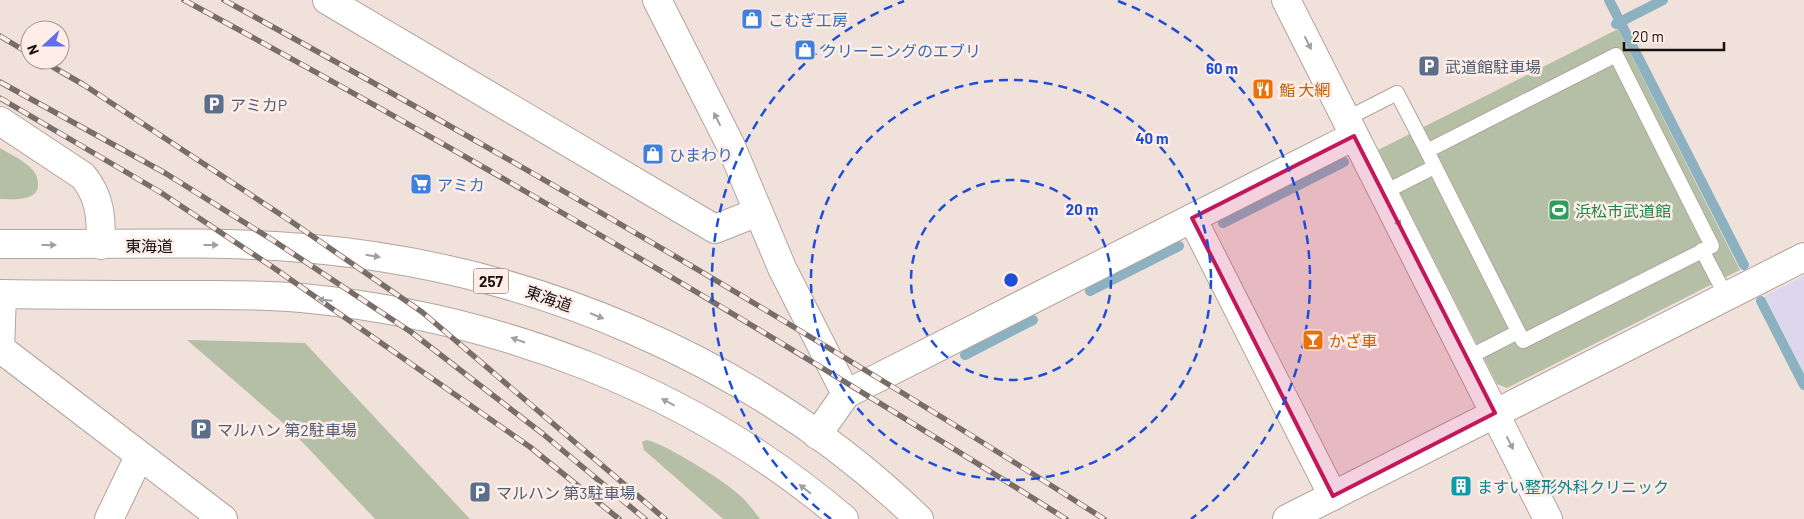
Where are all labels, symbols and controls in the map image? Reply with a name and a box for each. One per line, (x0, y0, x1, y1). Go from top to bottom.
shop icon: こむぎ工房 (740, 7, 764, 31)
place label: こむぎ工房 (768, 10, 848, 29)
north arrow (20, 20, 70, 70)
scale bar (1624, 20, 1724, 52)
text: 20 m (1632, 27, 1664, 45)
one-way arrow (1304, 36, 1312, 51)
shop icon: クリーニングのエブリ (793, 38, 817, 62)
place label: クリーニングのエブリ (821, 41, 981, 60)
text: N (23, 42, 42, 57)
parking icon: 武道館駐車場 (1417, 54, 1441, 78)
place label: 武道館駐車場 (1445, 57, 1541, 76)
text: 60 m (1206, 59, 1238, 77)
restaurant icon: 鮨 大網 (1251, 77, 1275, 101)
place label: 鮨 大網 (1279, 80, 1330, 99)
parking icon: アミカP (202, 92, 226, 116)
place label: アミカP (230, 95, 287, 114)
one-way arrow (713, 112, 721, 126)
text: 40 m (1135, 129, 1169, 147)
shop icon: ひまわり (641, 142, 665, 166)
place label: ひまわり (669, 145, 733, 164)
supermarket icon: アミカ (409, 172, 433, 196)
place label: アミカ (437, 175, 485, 194)
sports icon: 浜松市武道館 (1547, 198, 1571, 222)
text: 20 m (1066, 200, 1098, 218)
place label: 浜松市武道館 (1575, 201, 1671, 220)
one-way arrow (1393, 212, 1401, 227)
street label: 東海道 (125, 236, 173, 255)
one-way arrow (41, 241, 57, 249)
one-way arrow (203, 241, 219, 249)
one-way arrow (366, 253, 382, 261)
road number: 257 (474, 268, 508, 294)
centre of rings (1002, 271, 1020, 289)
street label: 東海道 (523, 281, 575, 315)
one-way arrow (317, 296, 333, 304)
one-way arrow (590, 312, 605, 320)
bar icon: かざ車 (1301, 328, 1325, 352)
place label: かざ車 (1329, 331, 1377, 350)
one-way arrow (510, 336, 525, 344)
one-way arrow (661, 398, 675, 407)
parking icon: マルハン 第2駐車場 (189, 417, 213, 441)
place label: マルハン 第2駐車場 (217, 420, 357, 439)
one-way arrow (1506, 435, 1514, 450)
building icon: ますい整形外科クリニック (1449, 474, 1473, 498)
place label: ますい整形外科クリニック (1477, 477, 1669, 496)
parking icon: マルハン 第3駐車場 (468, 480, 492, 504)
place label: マルハン 第3駐車場 (496, 483, 635, 502)
one-way arrow (799, 483, 812, 494)

